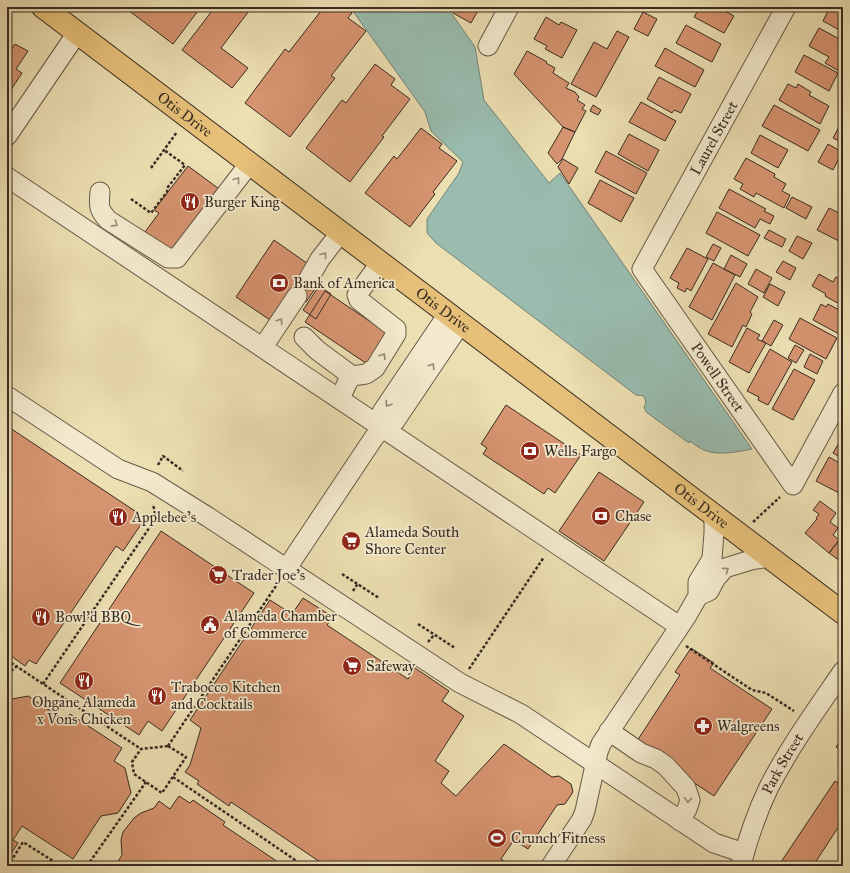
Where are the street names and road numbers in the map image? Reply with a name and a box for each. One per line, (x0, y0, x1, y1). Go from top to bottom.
street label: Otis Drive (154, 88, 216, 141)
street label: Laurel Street (686, 97, 742, 178)
street label: Otis Drive (412, 284, 474, 337)
street label: Powell Street (687, 339, 748, 416)
street label: Otis Drive (670, 479, 732, 532)
street label: Park Street (758, 729, 808, 797)

